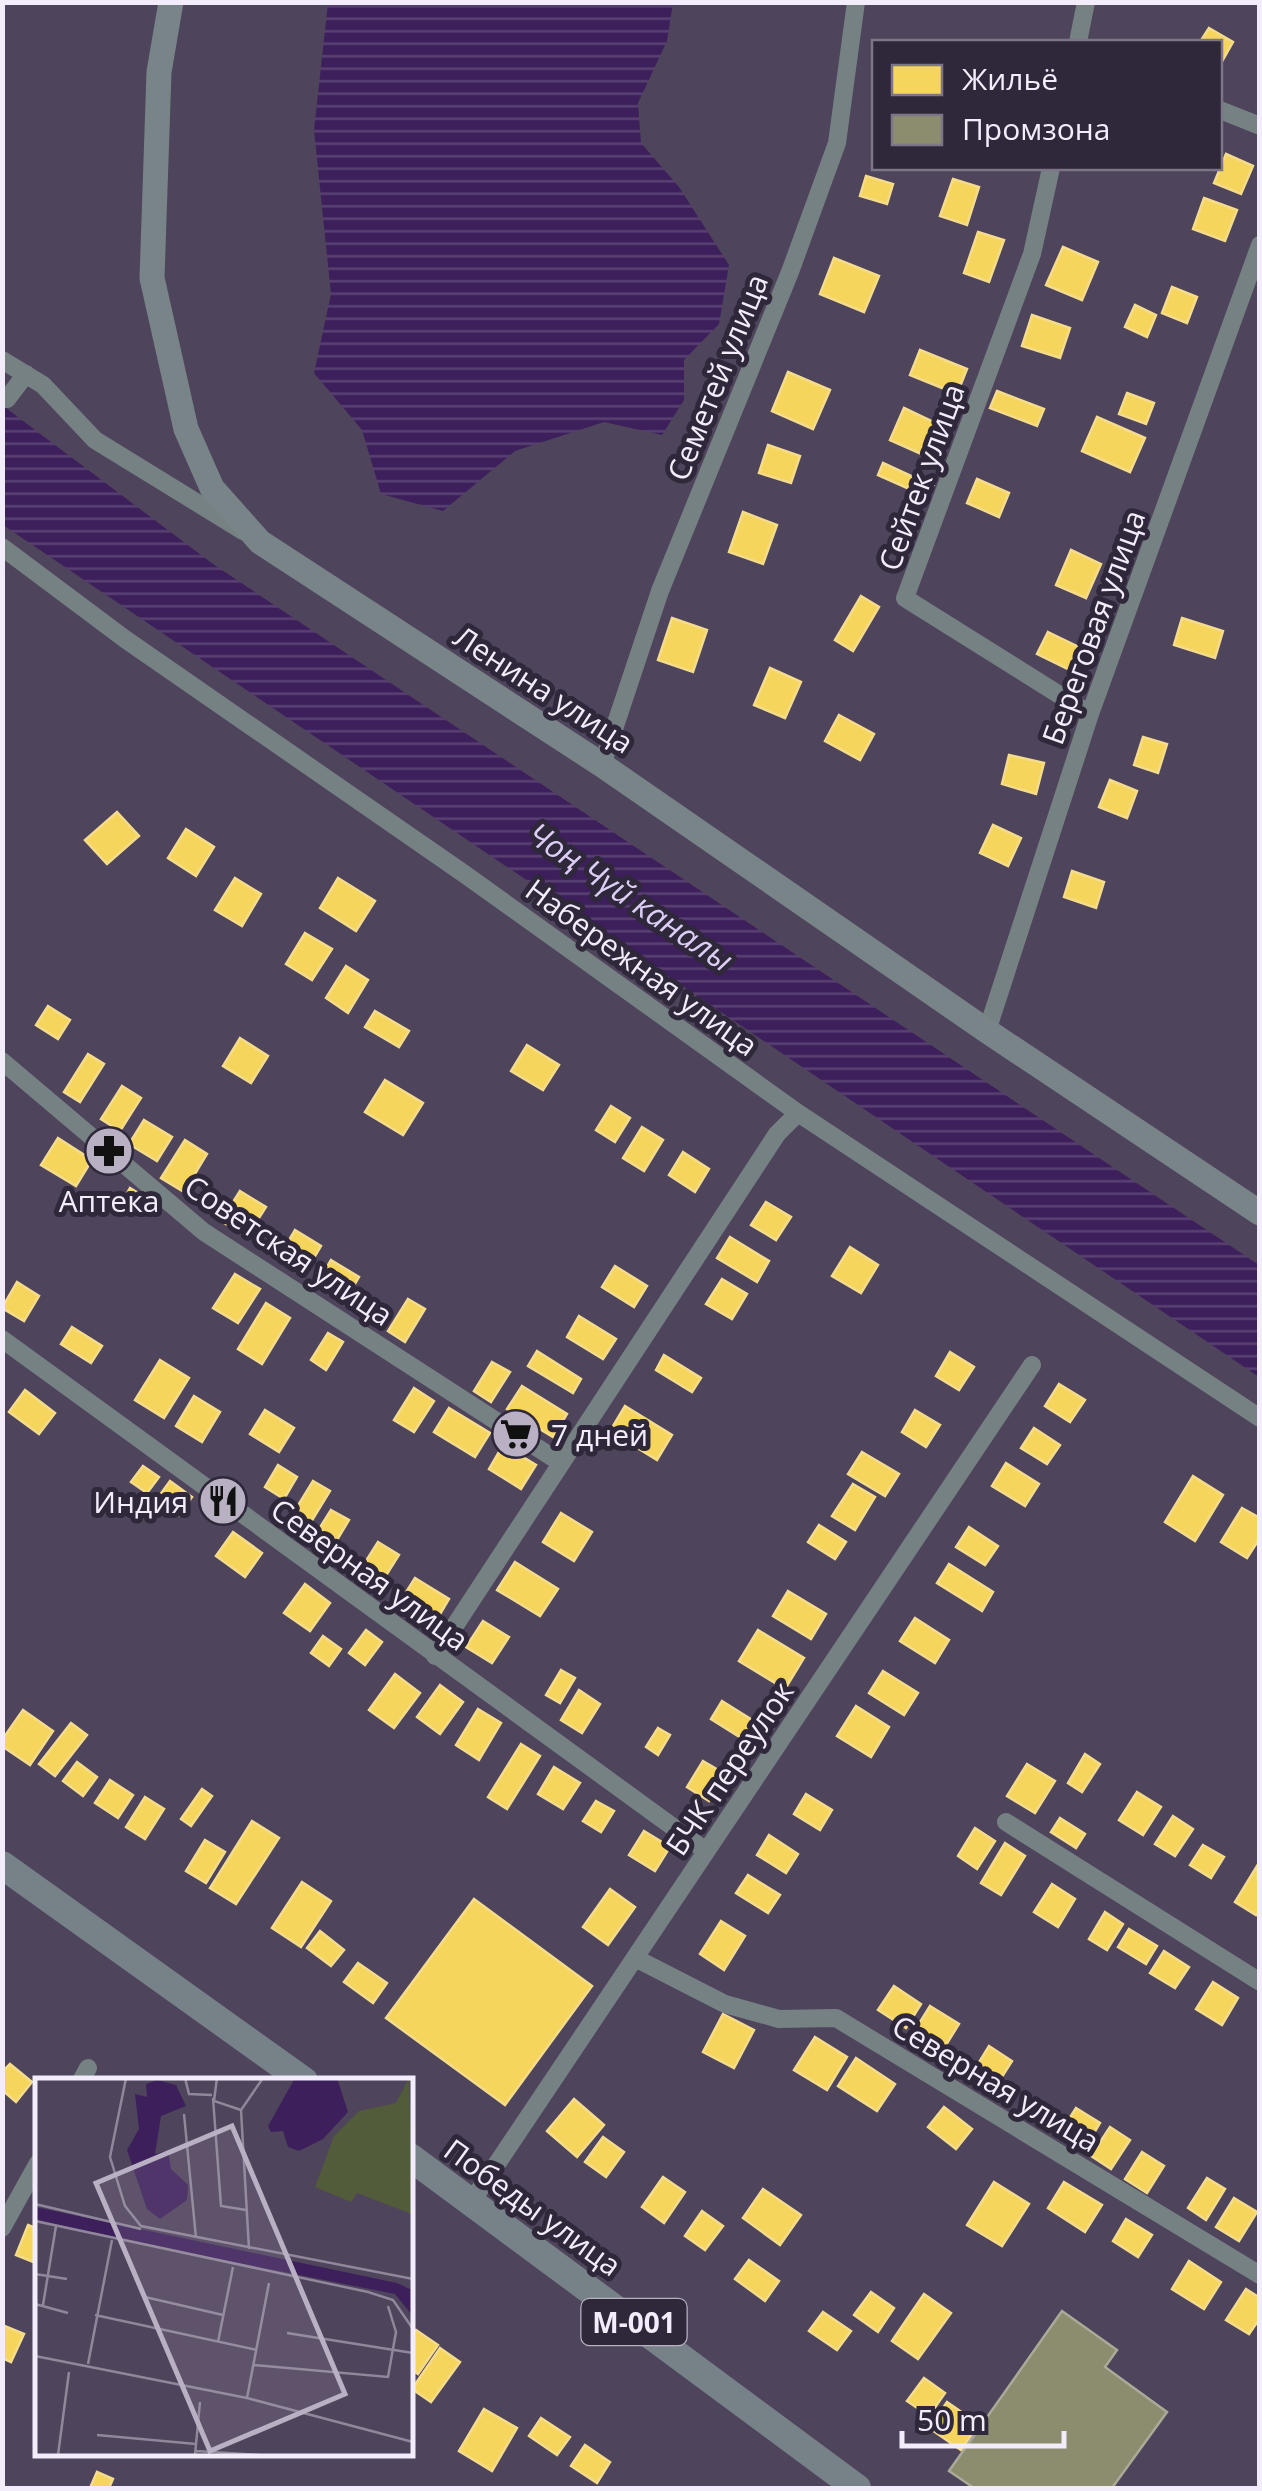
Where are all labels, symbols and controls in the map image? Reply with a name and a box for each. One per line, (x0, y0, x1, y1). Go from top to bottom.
legend (872, 40, 1222, 170)
text: Жильё (962, 58, 1058, 99)
text: Промзона (962, 108, 1110, 149)
street label: Семетей улица (657, 268, 777, 486)
street label: Сейтек улица (868, 378, 974, 576)
street label: Береговая улица (1032, 504, 1154, 750)
street label: Ленина улица (446, 616, 642, 762)
water label: Чоң Чүй каналы (520, 811, 742, 981)
street label: Набережная улица (518, 869, 766, 1065)
pharmacy icon: Аптека (83, 1125, 135, 1177)
street label: Советская улица (177, 1165, 401, 1335)
place label: Аптека (59, 1180, 159, 1221)
supermarket icon: 7 дней (490, 1408, 542, 1460)
place label: 7 дней (551, 1414, 648, 1455)
restaurant icon: Индия (197, 1475, 249, 1527)
place label: Индия (93, 1481, 188, 1522)
street label: Северная улица (263, 1488, 477, 1660)
street label: БЧК переулок (656, 1673, 803, 1863)
street label: Северная улица (885, 2005, 1107, 2161)
inset map (35, 2078, 412, 2456)
street label: Победы улица (436, 2129, 630, 2285)
road number: М-001 (582, 2299, 686, 2345)
scale bar (902, 2386, 1064, 2448)
text: 50 m (917, 2399, 987, 2440)

